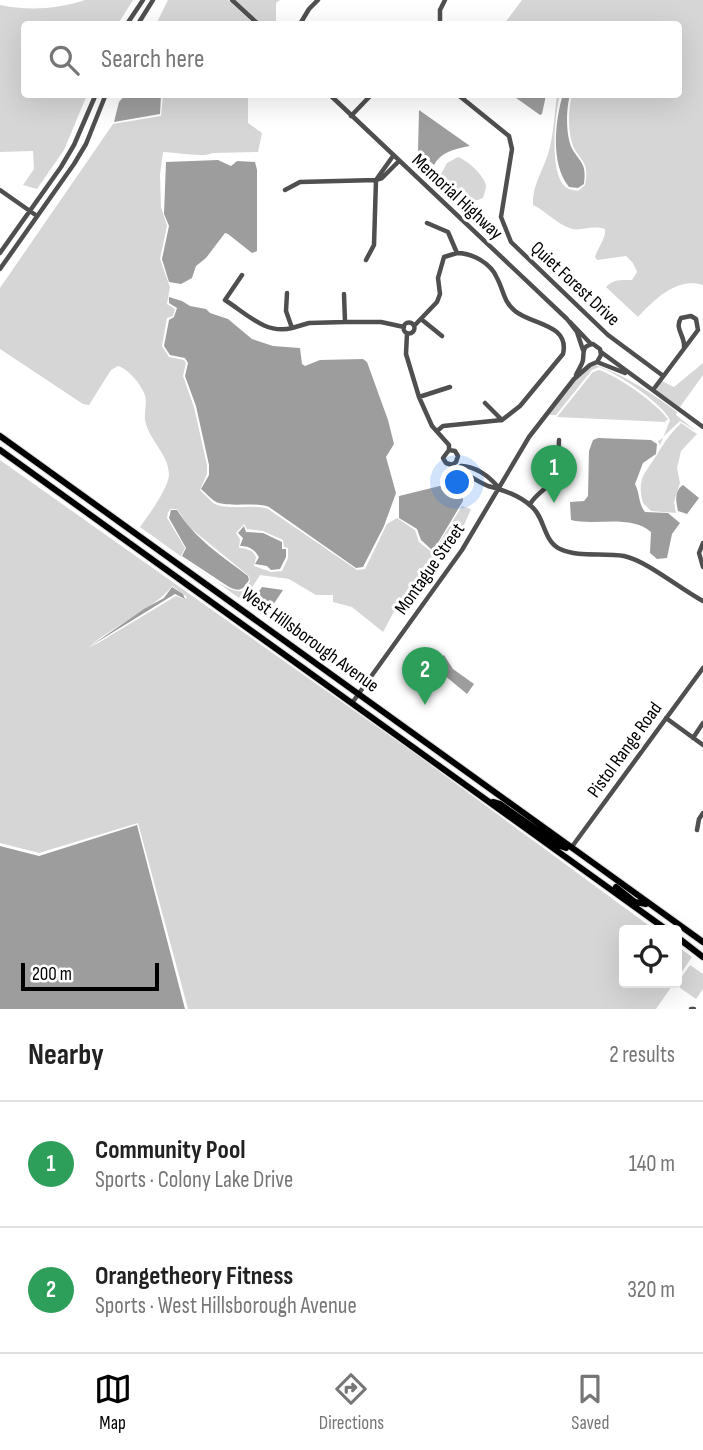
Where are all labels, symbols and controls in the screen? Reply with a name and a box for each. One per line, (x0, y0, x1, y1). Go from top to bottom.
search box (21, 21, 682, 98)
icon: search (45, 41, 83, 79)
text: Search here (101, 44, 204, 75)
street label: Memorial Highway (407, 149, 508, 245)
street label: Quiet Forest Drive (526, 237, 624, 331)
pin: 1 (531, 445, 577, 503)
your location (440, 465, 474, 499)
street label: Montague Street (390, 519, 470, 619)
street label: West Hillsborough Avenue (237, 582, 383, 698)
pin: 2 (402, 647, 448, 705)
street label: Pistol Range Road (583, 698, 667, 802)
map controls (619, 925, 682, 988)
button: locate (619, 925, 682, 988)
scale bar (21, 960, 159, 992)
text: 200 m (32, 963, 72, 986)
text: Nearby (28, 1037, 104, 1073)
text: 2 results (609, 1041, 675, 1069)
text: Community Pool (95, 1135, 246, 1166)
text: 1 (46, 1150, 56, 1178)
text: 140 m (629, 1150, 675, 1178)
text: Sports · Colony Lake Drive (95, 1166, 293, 1194)
text: Orangetheory Fitness (95, 1261, 293, 1292)
text: 2 (46, 1276, 56, 1304)
text: 320 m (627, 1276, 675, 1304)
text: Sports · West Hillsborough Avenue (95, 1292, 357, 1320)
tab: Map (94, 1370, 132, 1435)
tab: Directions (319, 1370, 384, 1435)
tab: Saved (571, 1370, 609, 1435)

